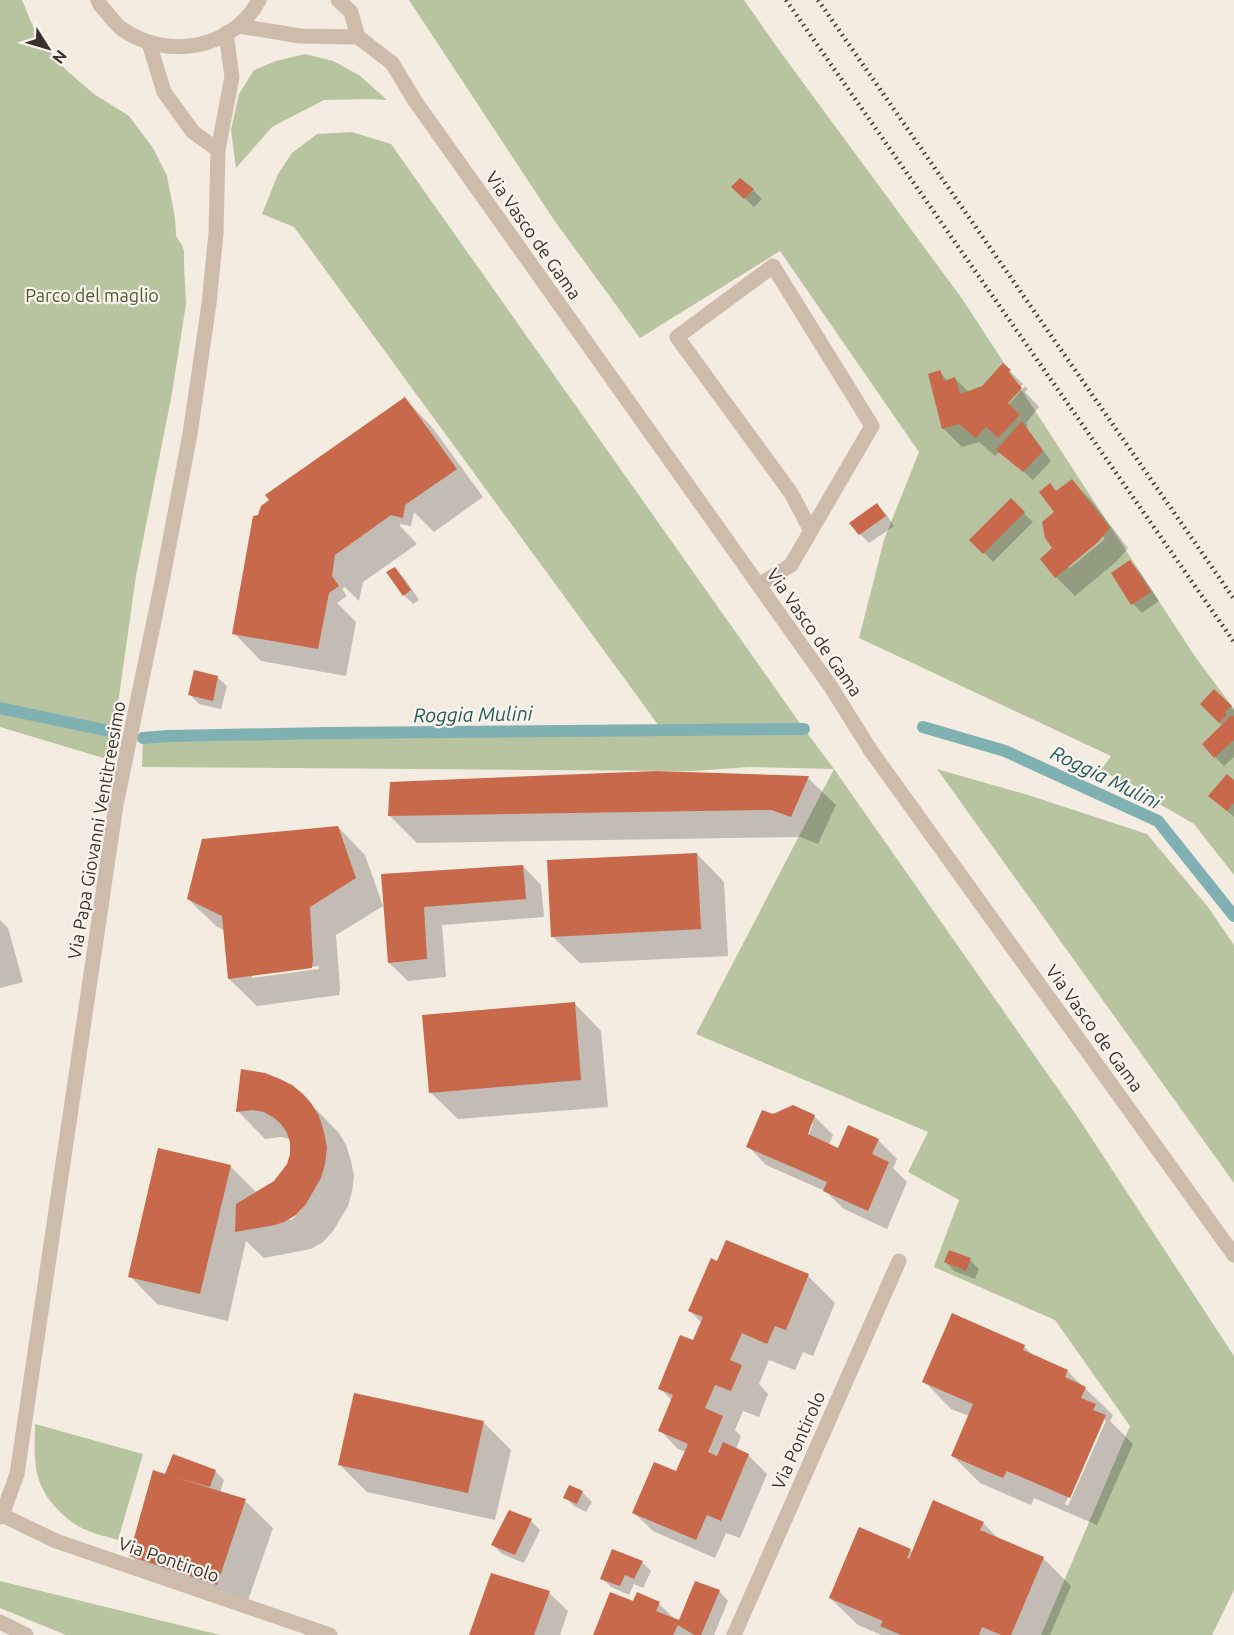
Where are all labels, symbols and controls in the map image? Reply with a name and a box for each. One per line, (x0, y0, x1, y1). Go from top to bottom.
north arrow (18, 18, 78, 78)
text: N (49, 47, 71, 67)
street label: Via Vasco de Gama (482, 167, 586, 303)
park label: Parco del maglio (25, 285, 159, 305)
street label: Via Vasco de Gama (763, 564, 867, 700)
street label: Via Papa Giovanni Ventitreesimo (63, 699, 129, 961)
water label: Roggia Mulini (413, 701, 534, 727)
water label: Roggia Mulini (1047, 740, 1166, 814)
street label: Via Vasco de Gama (1042, 961, 1148, 1095)
street label: Via Pontirolo (767, 1388, 829, 1492)
street label: Via Pontirolo (116, 1532, 222, 1586)

